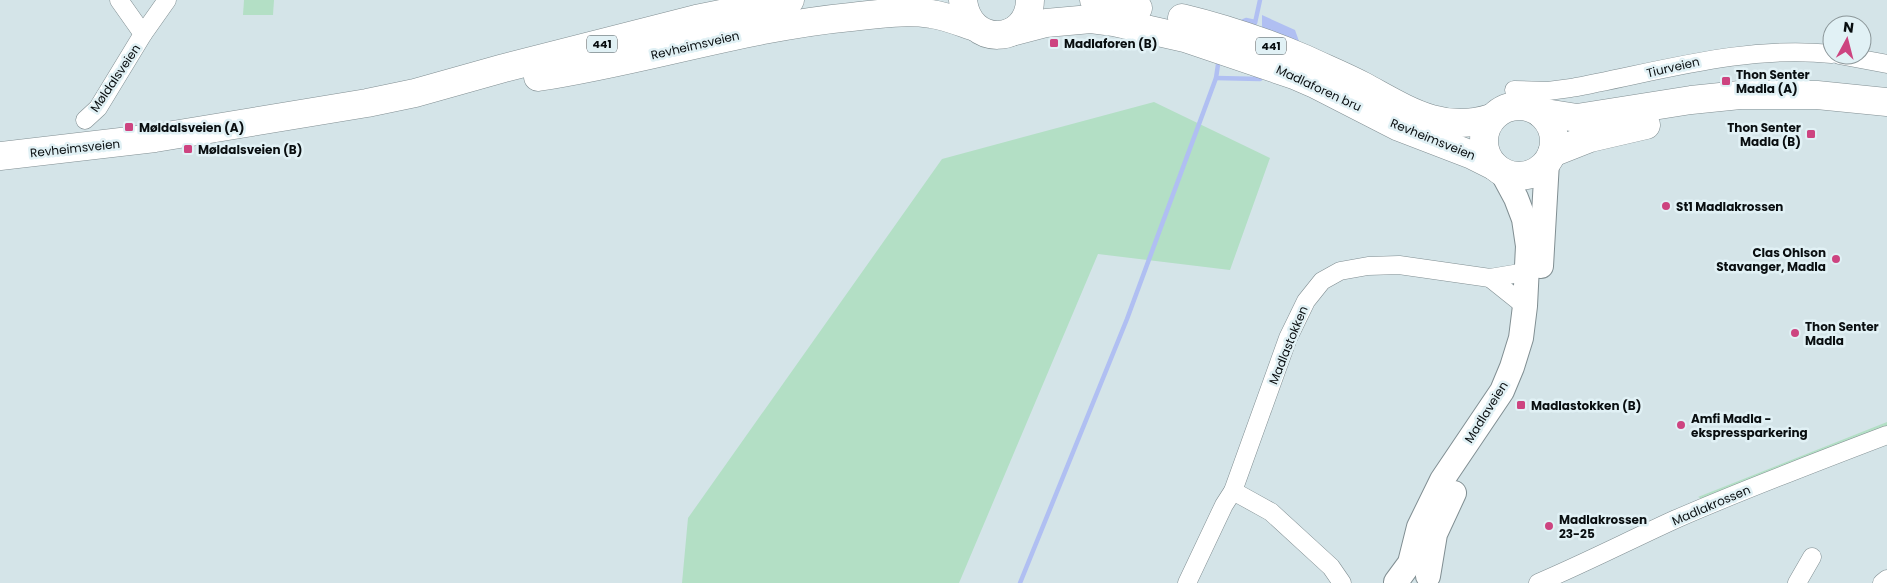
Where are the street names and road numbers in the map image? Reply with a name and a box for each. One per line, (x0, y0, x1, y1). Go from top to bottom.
street label: Revheimsveien (649, 27, 741, 63)
road number: 441 (587, 36, 617, 52)
road number: 441 (1256, 37, 1286, 54)
street label: Møldalsveien (86, 41, 144, 115)
street label: Tiurveien (1645, 53, 1701, 81)
street label: Madlaforen bru (1274, 61, 1364, 115)
street label: Revheimsveien (1388, 114, 1478, 164)
street label: Revheimsveien (29, 135, 121, 161)
street label: Madlastokken (1264, 303, 1312, 387)
street label: Madlaveien (1460, 378, 1512, 446)
street label: Madlakrossen (1669, 481, 1753, 529)

